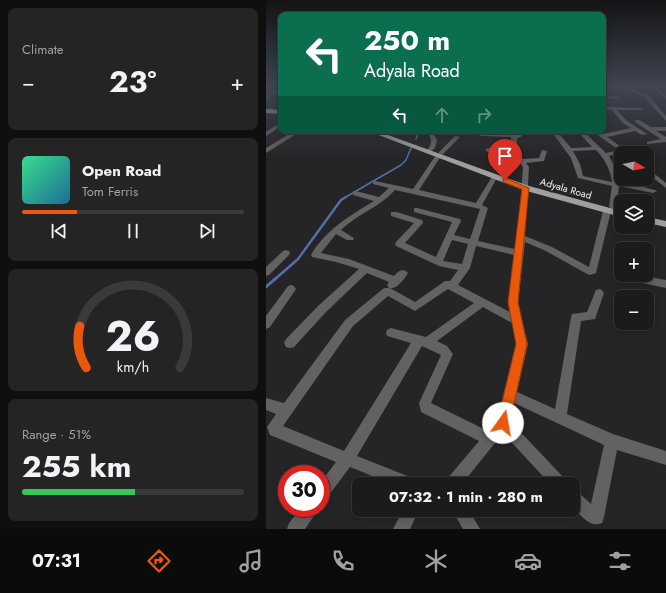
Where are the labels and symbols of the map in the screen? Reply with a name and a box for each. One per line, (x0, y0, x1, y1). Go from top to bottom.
pin (488, 139, 522, 180)
north arrow (614, 146, 654, 186)
street label: Adyala Road (538, 174, 594, 203)
position arrow (482, 402, 524, 444)
speed limit sign: 30 (278, 465, 330, 517)

